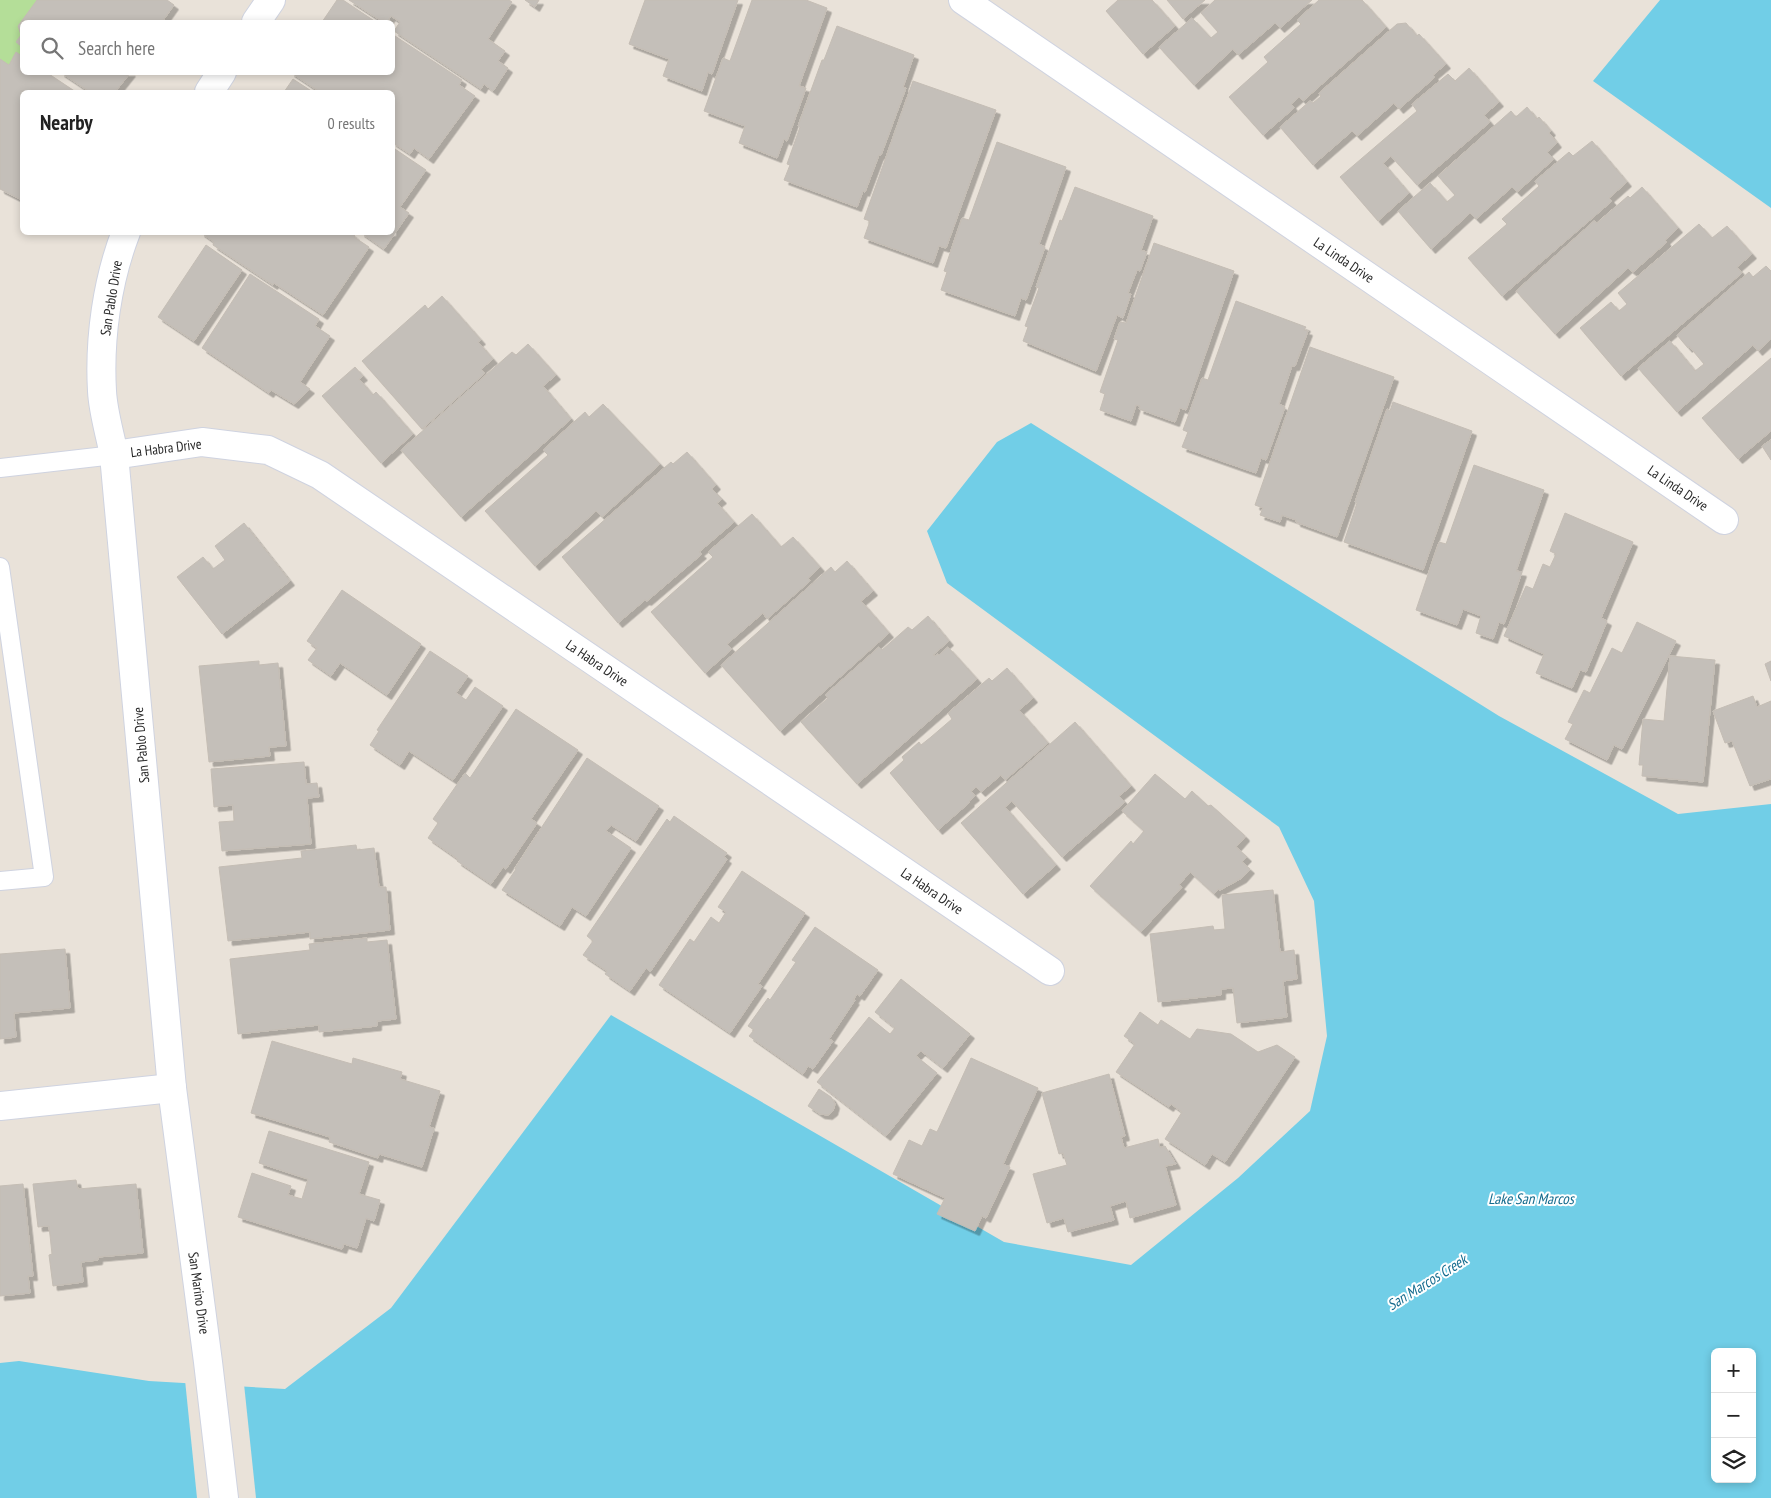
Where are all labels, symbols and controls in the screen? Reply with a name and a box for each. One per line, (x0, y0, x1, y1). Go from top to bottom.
search box (20, 20, 395, 75)
icon: search (38, 34, 66, 62)
text: Search here (78, 36, 155, 60)
text: Nearby (40, 109, 93, 136)
text: 0 results (328, 113, 375, 133)
street label: La Linda Drive (1310, 233, 1378, 287)
street label: San Pablo Drive (96, 259, 126, 337)
street label: La Habra Drive (130, 435, 203, 461)
street label: La Linda Drive (1644, 461, 1712, 515)
street label: La Habra Drive (562, 636, 632, 690)
street label: San Pablo Drive (129, 706, 153, 784)
street label: La Habra Drive (897, 864, 967, 918)
water label: Lake San Marcos (1488, 1189, 1576, 1208)
water label: San Marcos Creek (1384, 1249, 1472, 1314)
street label: San Marino Drive (184, 1251, 214, 1335)
map controls (1711, 1348, 1756, 1483)
button: + (1711, 1348, 1756, 1393)
button: − (1711, 1393, 1756, 1438)
button: layers (1711, 1438, 1756, 1483)

